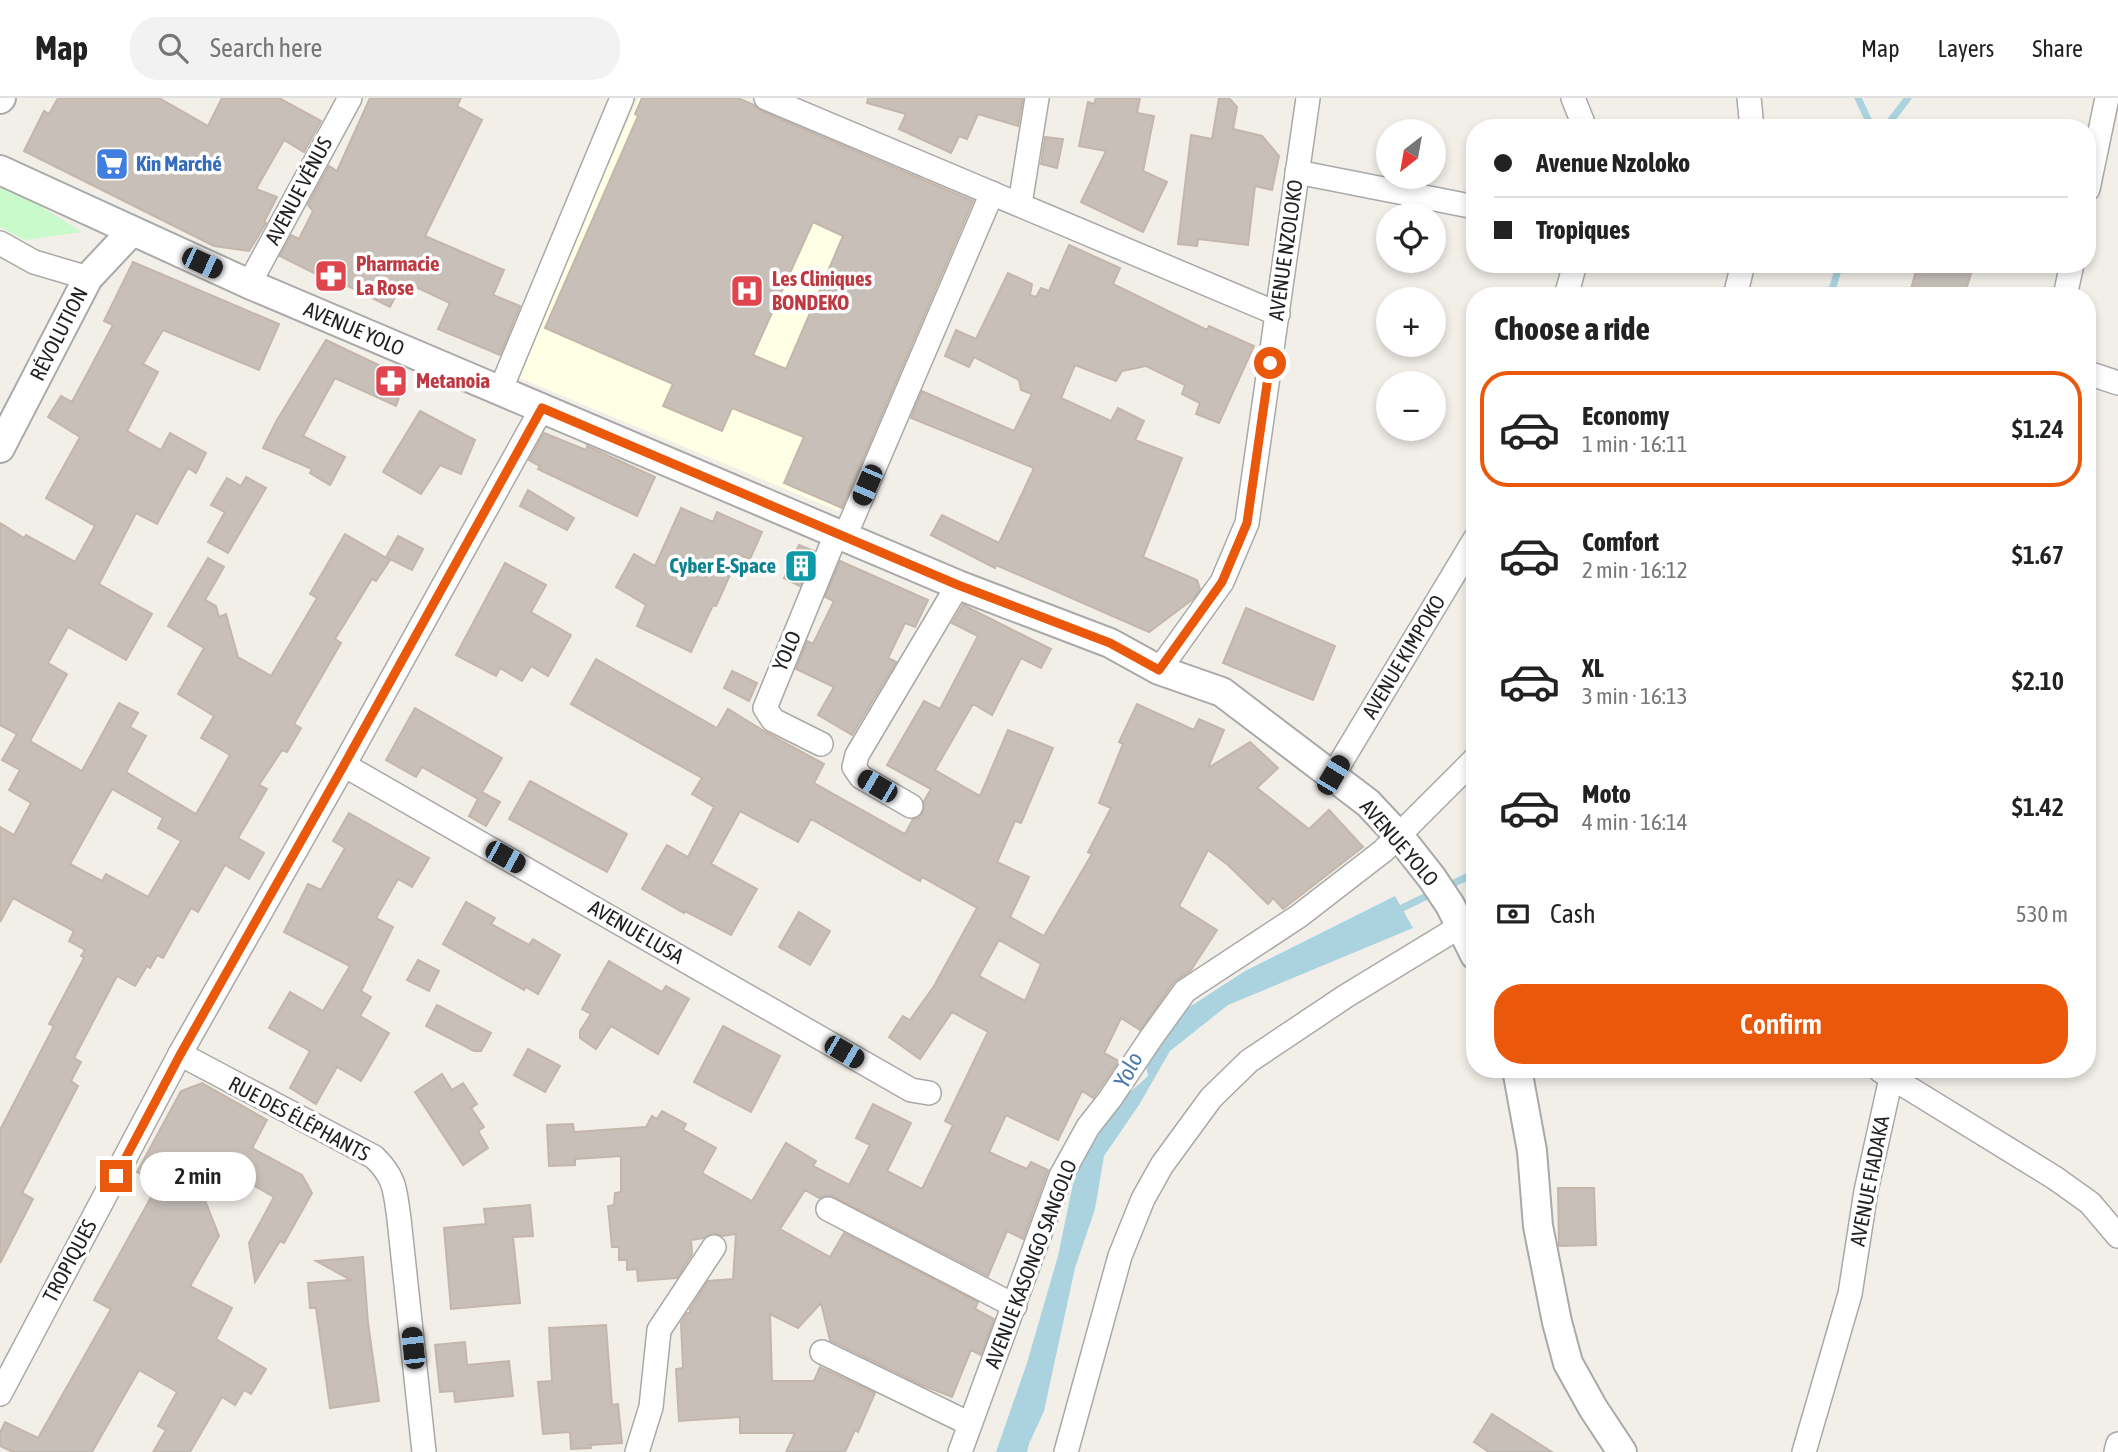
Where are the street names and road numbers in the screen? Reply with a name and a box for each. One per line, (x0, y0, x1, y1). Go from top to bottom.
street label: AVENUE VÉNUS (260, 132, 337, 248)
street label: AVENUE NZOLOKO (1263, 178, 1307, 322)
street label: RÉVOLUTION (24, 283, 92, 384)
street label: AVENUE YOLO (301, 296, 408, 360)
street label: AVENUE KIMPOKO (1357, 590, 1449, 723)
street label: YOLO (767, 627, 805, 674)
street label: AVENUE YOLO (1356, 794, 1444, 890)
street label: AVENUE LUSA (585, 894, 689, 968)
street label: RUE DES ÉLÉPHANTS (225, 1071, 374, 1165)
street label: AVENUE FIADAKA (1845, 1113, 1894, 1248)
street label: AVENUE KASONGO SANGOLO (979, 1156, 1081, 1371)
street label: TROPIQUES (37, 1215, 101, 1306)

